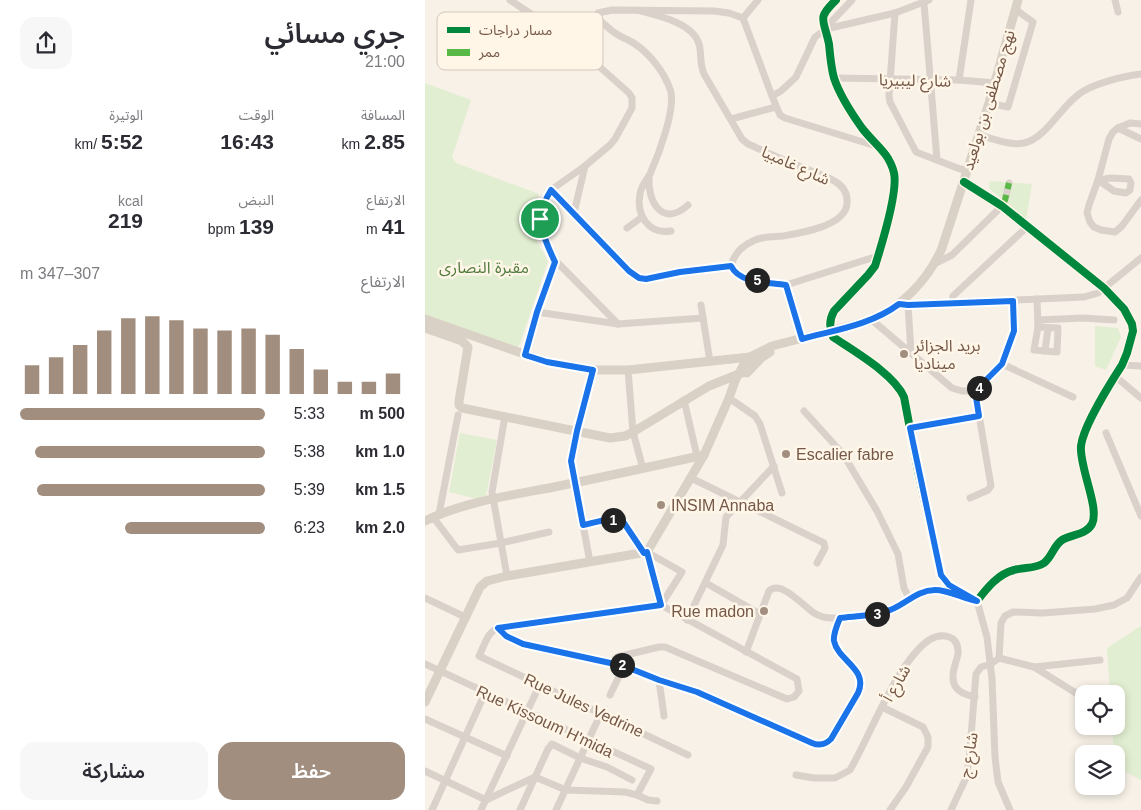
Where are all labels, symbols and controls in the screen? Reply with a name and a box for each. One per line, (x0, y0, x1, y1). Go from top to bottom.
legend (437, 12, 603, 70)
button: share (20, 17, 72, 69)
text: جري مسائي (264, 18, 405, 49)
text: مسار دراجات (479, 22, 552, 39)
street label: نهج مصطفى بن بولعيد (959, 28, 1022, 173)
text: ممر (478, 44, 500, 61)
text: 21:00 (365, 53, 405, 70)
street label: شارع ليبيريا (879, 71, 951, 94)
text: الوتيرة (109, 107, 143, 123)
text: الوقت (239, 107, 274, 123)
text: المسافة (361, 107, 405, 123)
text: 5:52 (101, 130, 143, 153)
text: 16:43 (220, 130, 274, 153)
text: 2.85 (364, 130, 405, 153)
text: /km (75, 136, 101, 152)
text: km (342, 136, 364, 152)
street label: شارع غامبيا (757, 143, 833, 192)
text: النبض (238, 192, 274, 208)
text: الارتفاع (367, 192, 405, 208)
text: kcal (118, 193, 143, 209)
pin (519, 198, 561, 240)
icon: arrive (526, 205, 554, 233)
text: 219 (108, 209, 143, 232)
text: 139 (239, 215, 274, 238)
text: 41 (382, 215, 405, 238)
text: bpm (208, 221, 239, 237)
text: m (366, 221, 382, 237)
park label: مقبرة النصارى (439, 259, 529, 277)
text: 307–347 m (20, 265, 100, 282)
pin: 5 (745, 268, 769, 292)
text: 5 (754, 272, 761, 288)
text: الارتفاع (361, 273, 405, 290)
place label: بريد الجزائر ميناديا (913, 337, 980, 372)
marker: بريد الجزائر ميناديا (898, 348, 910, 360)
pin: 4 (967, 376, 991, 400)
text: 4 (976, 380, 983, 396)
text: 5:33 (294, 405, 325, 422)
text: 500 m (360, 405, 405, 422)
text: 5:38 (294, 443, 325, 460)
text: 1.0 km (355, 443, 405, 460)
place label: Escalier fabre (796, 446, 894, 463)
marker: Escalier fabre (780, 448, 792, 460)
text: 5:39 (294, 481, 325, 498)
text: 1.5 km (355, 481, 405, 498)
place label: INSIM Annaba (671, 497, 774, 514)
marker: INSIM Annaba (655, 499, 667, 511)
pin: 1 (601, 508, 625, 532)
text: 1 (610, 512, 617, 528)
text: 6:23 (294, 519, 325, 536)
text: 2.0 km (355, 519, 405, 536)
pin: 3 (865, 602, 889, 626)
place label: Rue madon (671, 603, 754, 620)
marker: Rue madon (758, 605, 770, 617)
text: 3 (874, 606, 881, 622)
pin: 2 (609, 652, 635, 678)
text: 2 (619, 657, 626, 673)
street label: شارع أ (878, 661, 917, 707)
street label: Rue Jules Vedrine (521, 670, 646, 741)
street label: Rue Kissoum H'mida (474, 682, 616, 761)
map controls (1075, 685, 1125, 795)
button: locate (1075, 685, 1125, 735)
street label: شارع ج (956, 731, 985, 780)
button: مشاركة (20, 742, 208, 800)
button: حفظ (218, 742, 405, 800)
button: layers (1075, 745, 1125, 795)

